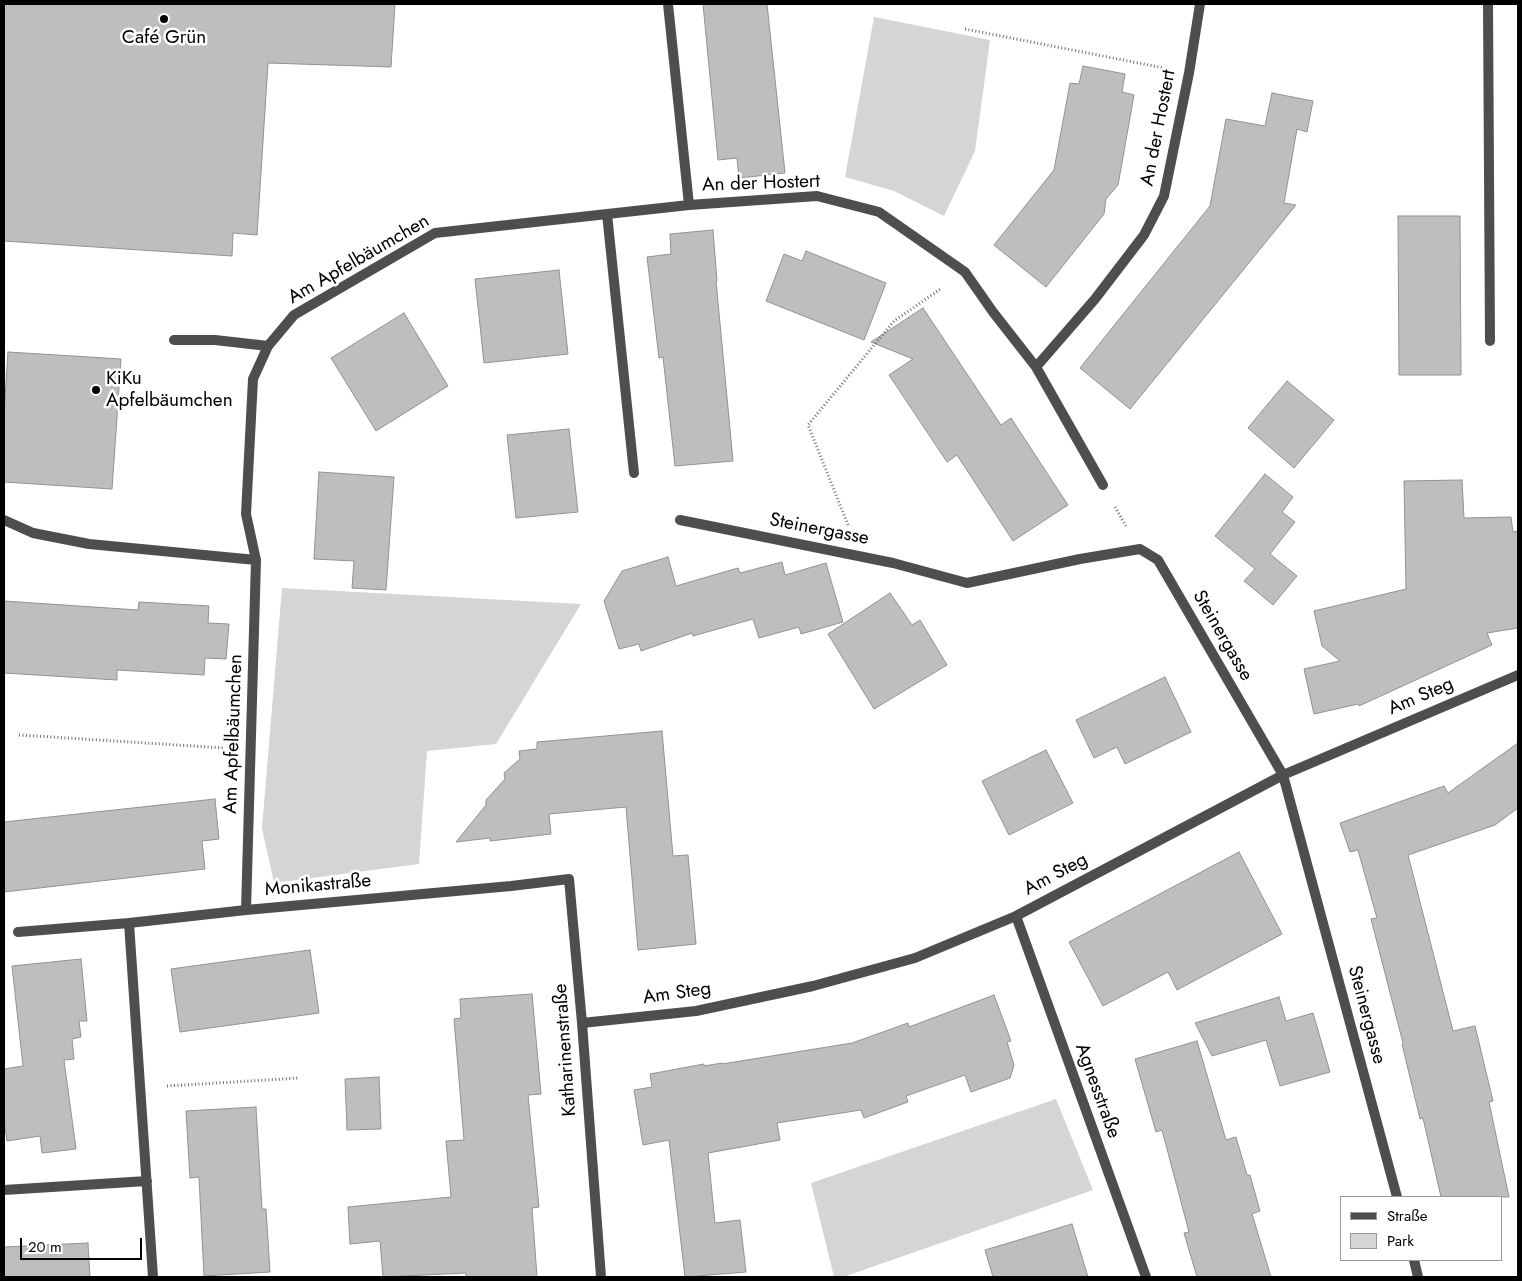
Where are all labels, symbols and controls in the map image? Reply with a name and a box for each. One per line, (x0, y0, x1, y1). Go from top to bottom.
marker: Café Grün (158, 13, 170, 25)
place label: Café Grün (122, 27, 206, 49)
street label: An der Hostert (1137, 68, 1181, 188)
street label: An der Hostert (702, 171, 820, 197)
street label: Am Apfelbäumchen (284, 210, 434, 310)
place label: KiKu Apfelbäumchen (106, 368, 233, 412)
marker: KiKu Apfelbäumchen (90, 384, 102, 396)
street label: Steinergasse (767, 509, 871, 551)
street label: Steinergasse (1187, 587, 1257, 685)
street label: Am Apfelbäumchen (220, 654, 248, 814)
street label: Am Steg (1385, 673, 1457, 721)
street label: Am Steg (1020, 849, 1092, 901)
street label: Monikastraße (264, 870, 372, 902)
street label: Steinergasse (1342, 963, 1390, 1067)
street label: Am Steg (641, 978, 713, 1010)
street label: Katharinenstraße (550, 983, 582, 1117)
street label: Agnesstraße (1069, 1041, 1125, 1141)
legend (1340, 1196, 1502, 1261)
text: Straße (1387, 1205, 1427, 1227)
scale bar (22, 1228, 145, 1260)
text: Park (1387, 1230, 1414, 1252)
text: 20 m (28, 1236, 62, 1258)

